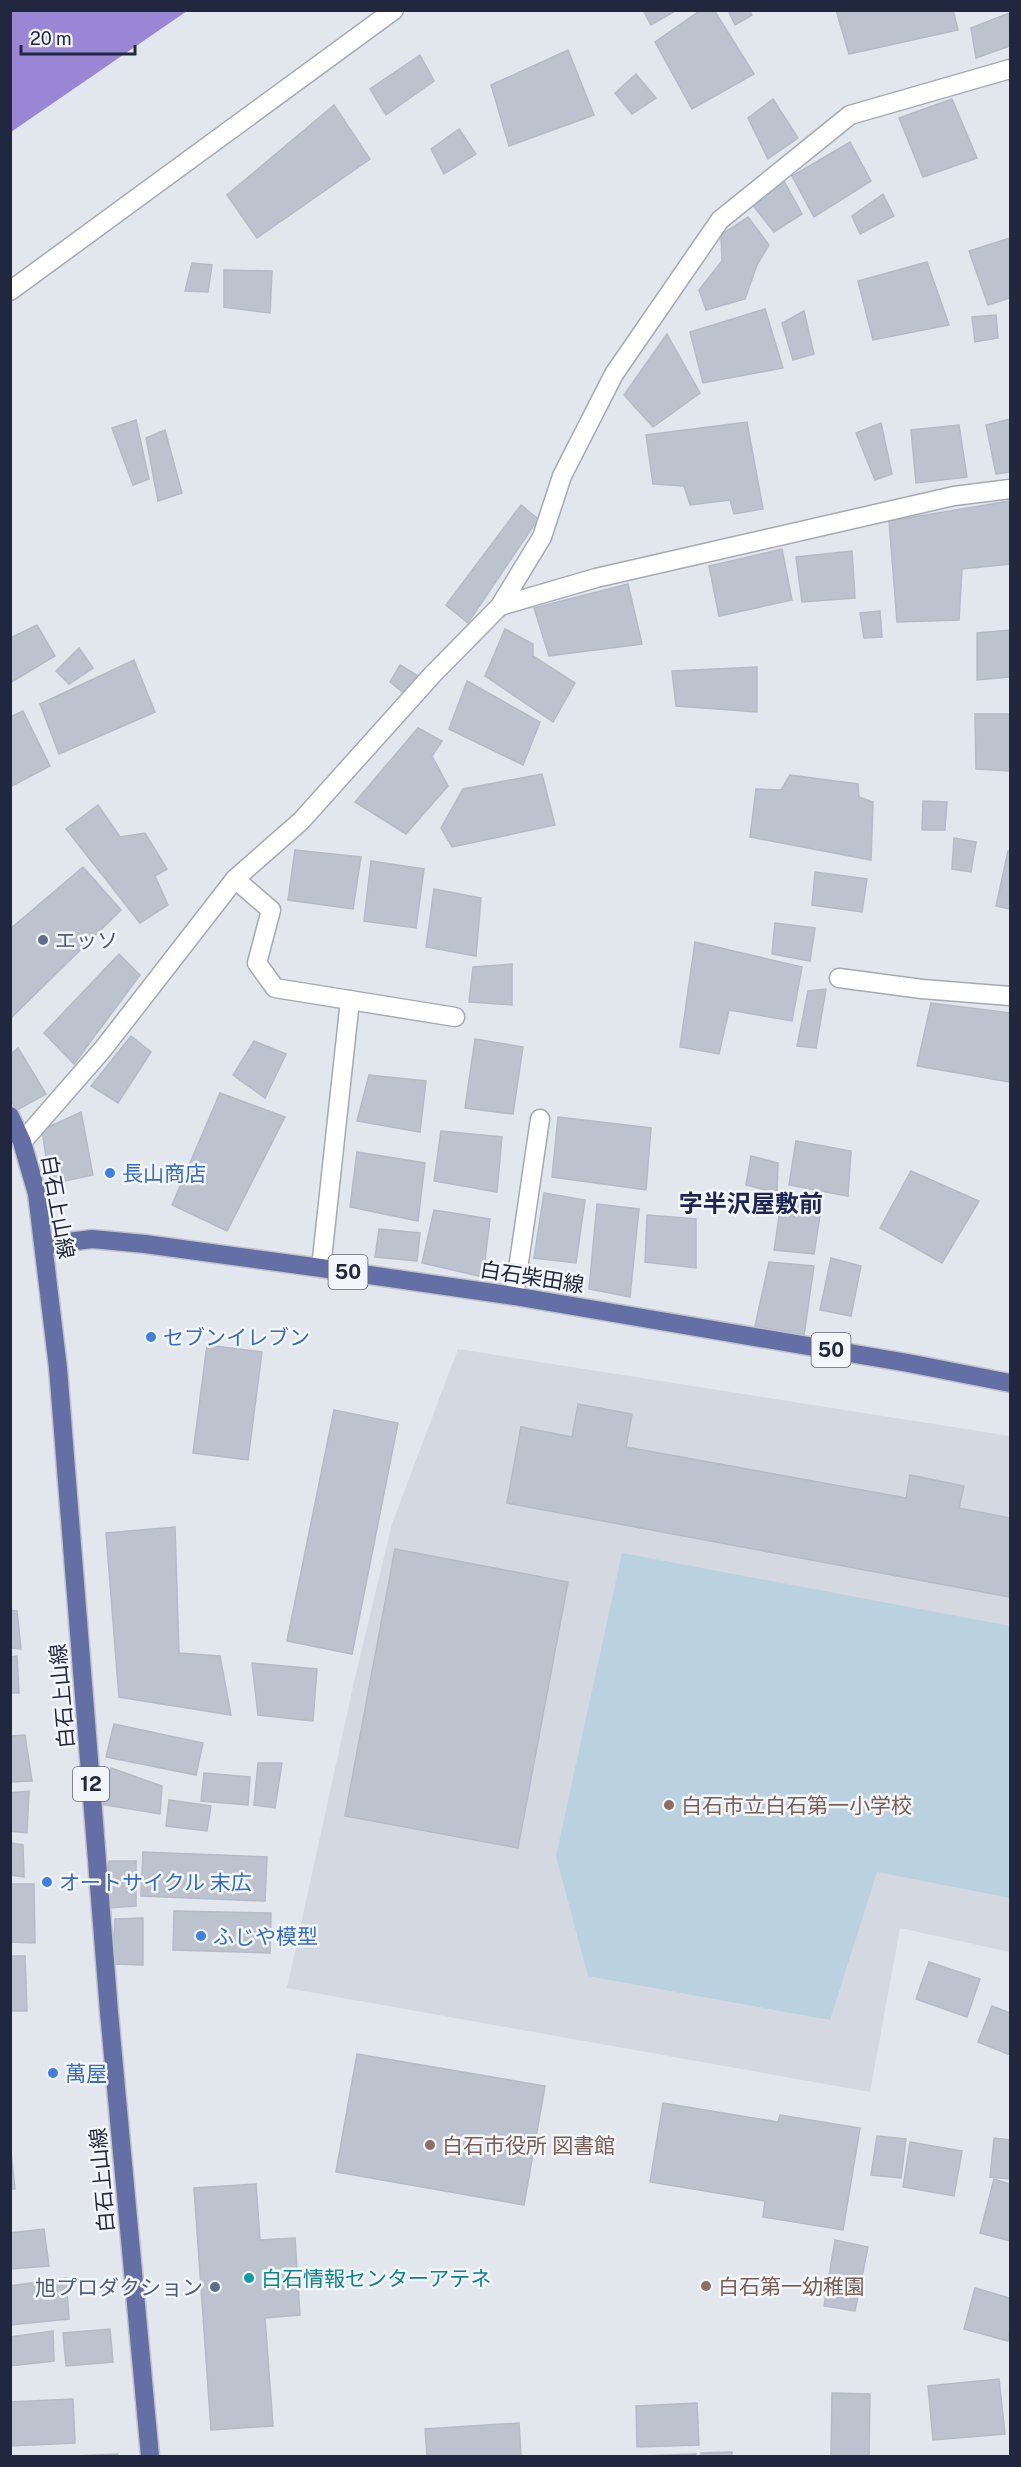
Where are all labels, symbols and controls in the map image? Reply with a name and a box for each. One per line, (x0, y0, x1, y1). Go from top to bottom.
scale bar (21, 18, 135, 56)
text: 20 m (30, 28, 72, 49)
place label: エッソ (55, 928, 118, 953)
marker: エッソ (36, 933, 50, 947)
street label: 白石上山線 (37, 1153, 79, 1261)
place label: 長山商店 (122, 1161, 206, 1186)
marker: 長山商店 (103, 1166, 117, 1180)
district label: 字半沢屋敷前 (679, 1189, 823, 1217)
road number: 50 (328, 1255, 368, 1289)
street label: 白石柴田線 (478, 1256, 586, 1298)
place label: セブンイレブン (163, 1325, 310, 1350)
marker: セブンイレブン (144, 1330, 158, 1344)
road number: 50 (812, 1333, 850, 1367)
street label: 白石上山線 (45, 1643, 79, 1749)
road number: 12 (73, 1767, 109, 1801)
place label: 白石市立白石第一小学校 (681, 1793, 912, 1818)
marker: 白石市立白石第一小学校 (662, 1798, 676, 1812)
place label: オートサイクル 末広 (59, 1870, 252, 1895)
marker: オートサイクル 末広 (40, 1875, 54, 1889)
place label: ふじや模型 (213, 1924, 318, 1949)
marker: ふじや模型 (194, 1929, 208, 1943)
place label: 萬屋 (65, 2061, 107, 2086)
marker: 萬屋 (46, 2066, 60, 2080)
street label: 白石上山線 (85, 2127, 119, 2233)
place label: 白石市役所 図書館 (442, 2133, 615, 2158)
marker: 白石市役所 図書館 (423, 2138, 437, 2152)
place label: 白石情報センターアテネ (261, 2266, 491, 2291)
marker: 白石情報センターアテネ (242, 2271, 256, 2285)
place label: 白石第一幼稚園 (718, 2274, 865, 2299)
place label: 旭プロダクション (35, 2275, 203, 2300)
marker: 白石第一幼稚園 (699, 2279, 713, 2293)
marker: 旭プロダクション (208, 2280, 222, 2294)

